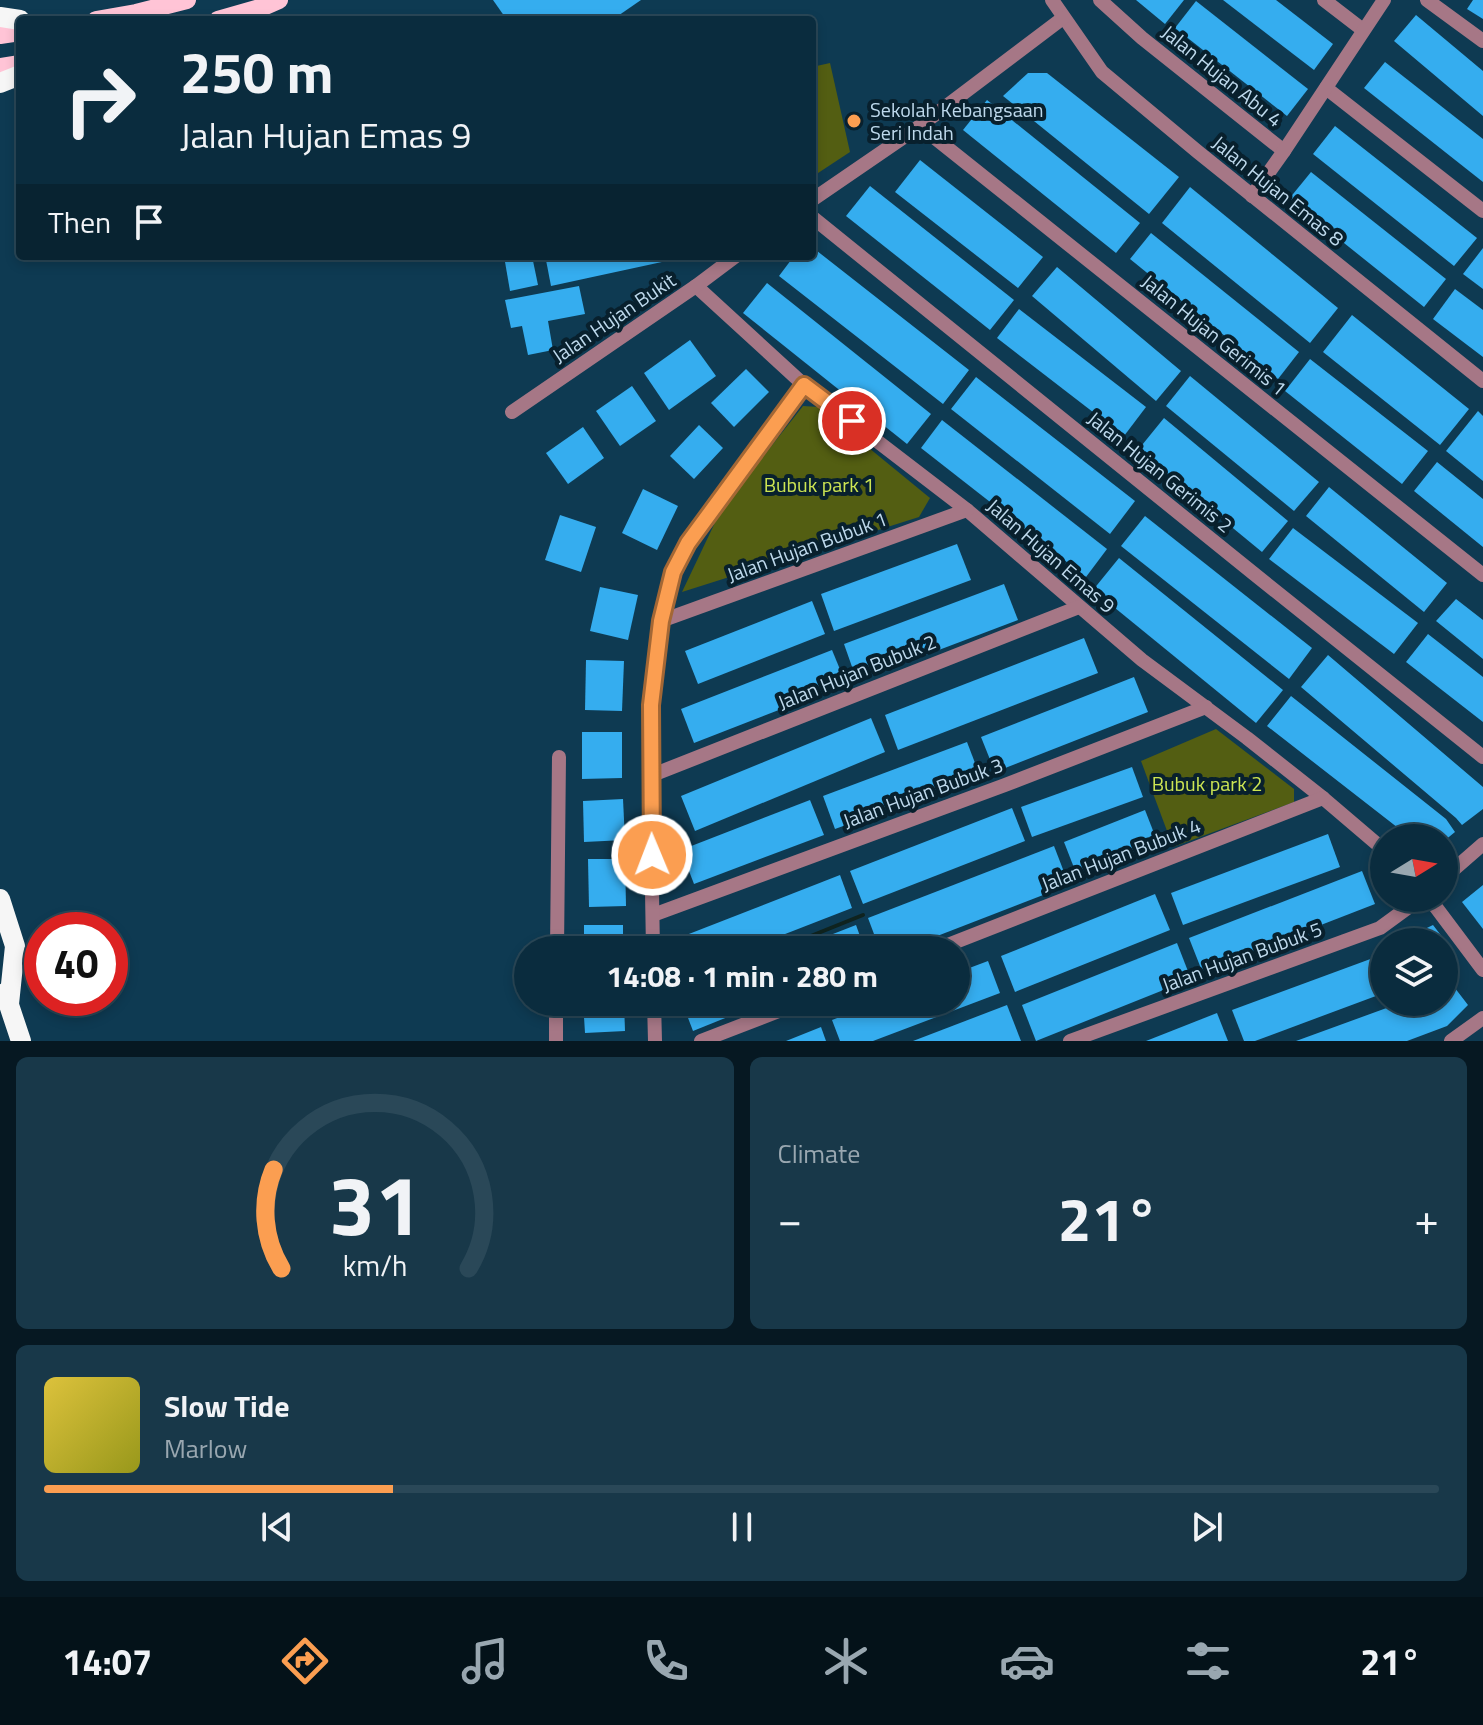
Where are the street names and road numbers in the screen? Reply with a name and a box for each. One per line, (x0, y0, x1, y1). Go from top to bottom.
street label: Jalan Hujan Abu 4 (1155, 17, 1290, 134)
street label: Jalan Hujan Emas 8 (1206, 128, 1351, 254)
street label: Jalan Hujan Bukit (546, 265, 682, 370)
street label: Jalan Hujan Gerimis 1 (1135, 266, 1294, 403)
street label: Jalan Hujan Gerimis 2 (1081, 403, 1240, 540)
street label: Jalan Hujan Emas 9 (980, 491, 1123, 620)
street label: Jalan Hujan Bubuk 1 (722, 503, 891, 590)
street label: Jalan Hujan Bubuk 2 (773, 626, 941, 717)
street label: Jalan Hujan Bubuk 3 (838, 749, 1007, 836)
street label: Jalan Hujan Bubuk 4 (1037, 810, 1205, 899)
street label: Jalan Hujan Bubuk 5 (1157, 913, 1326, 1000)

